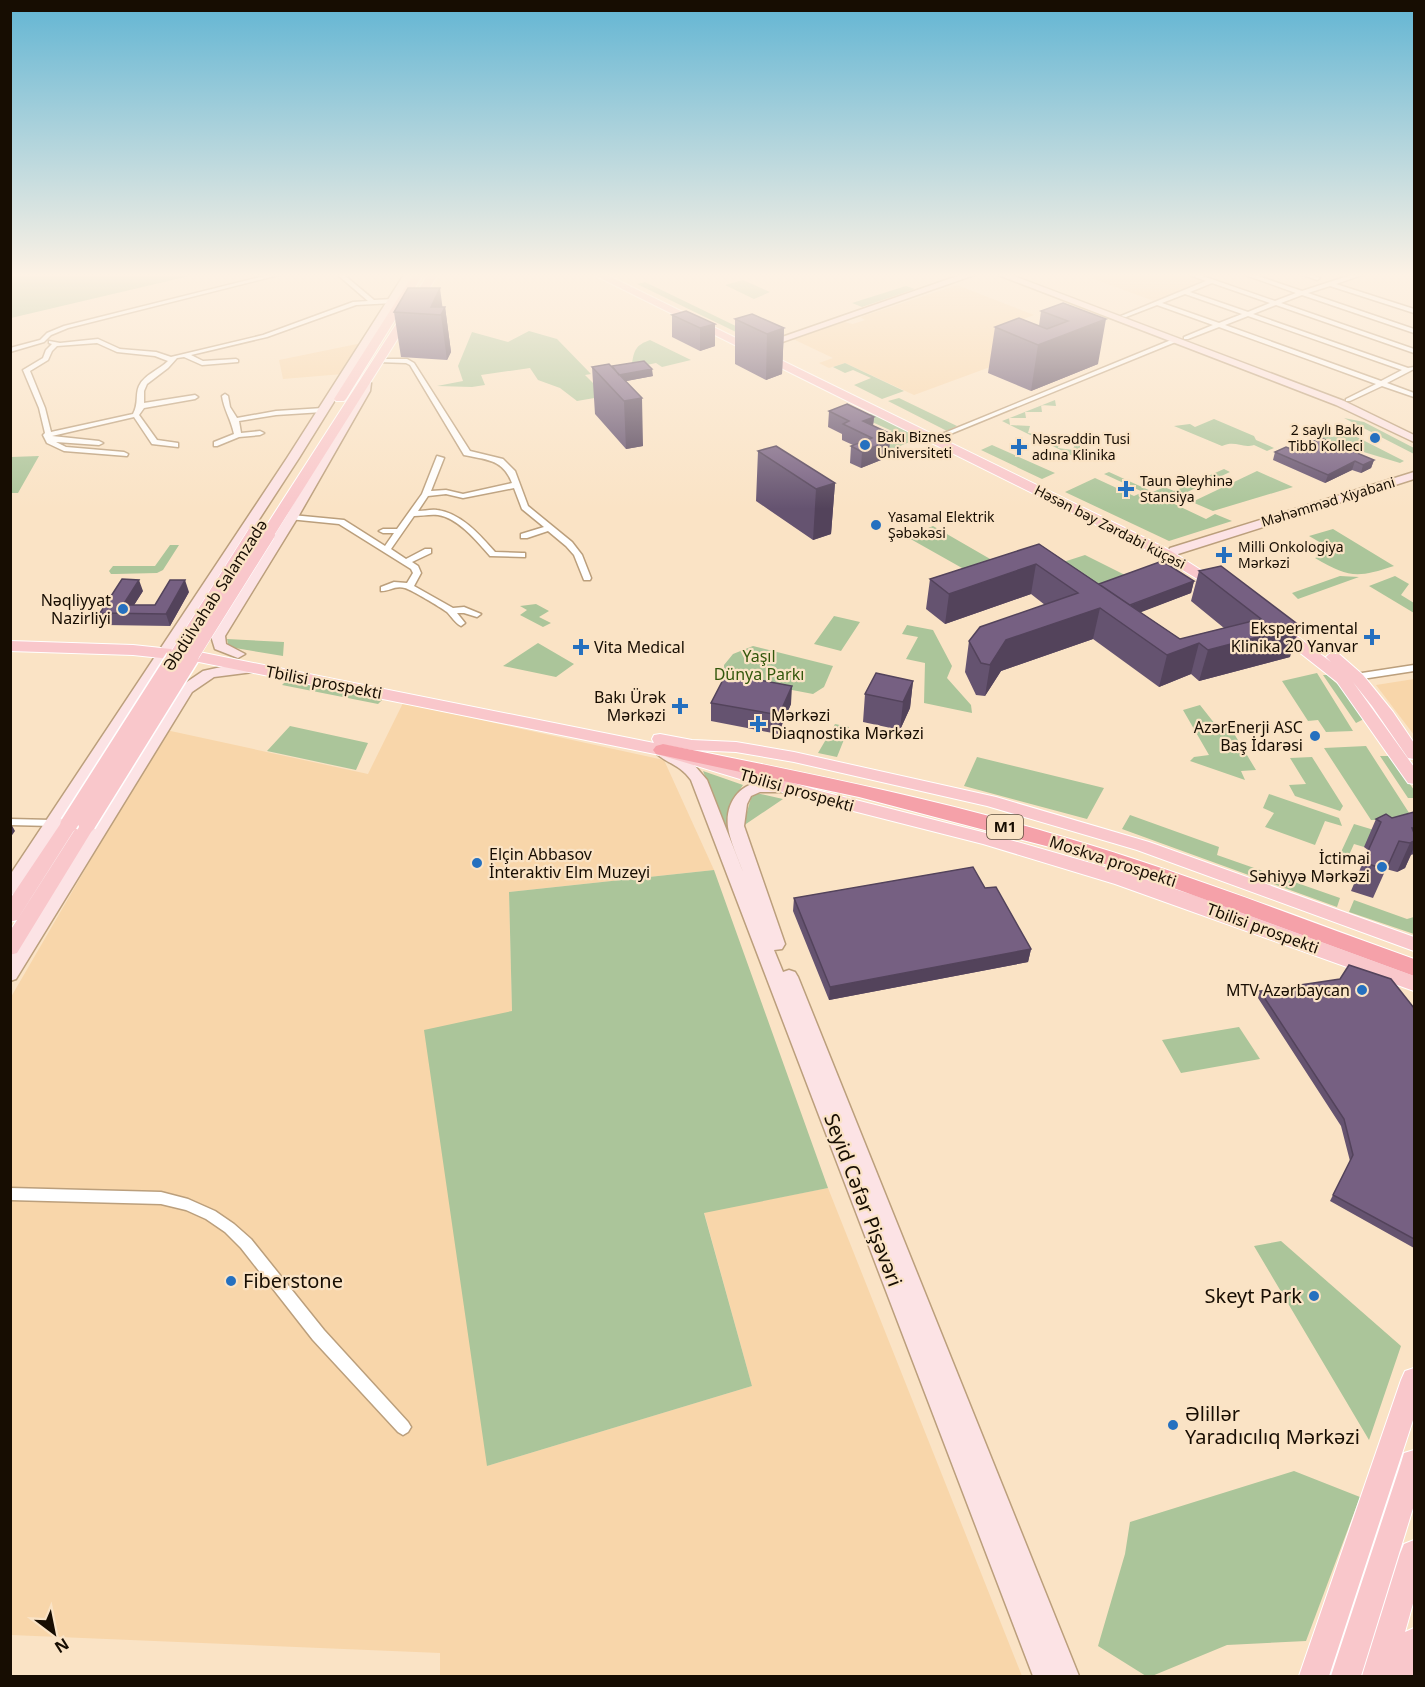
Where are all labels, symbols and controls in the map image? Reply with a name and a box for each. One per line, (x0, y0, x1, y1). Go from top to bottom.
place label: 2 saylı Bakı Tibb Kolleci (1288, 420, 1363, 455)
place label: Bakı Biznes Universiteti (877, 427, 952, 462)
place label: Nəsrəddin Tusi adına Klinika (1032, 429, 1130, 464)
marker: 2 saylı Bakı Tibb Kolleci (1368, 431, 1382, 445)
marker: Bakı Biznes Universiteti (858, 438, 872, 452)
marker: Nəsrəddin Tusi adına Klinika (1010, 438, 1028, 456)
place label: Taun Əleyhinə Stansiya (1140, 471, 1233, 506)
street label: Məhəmməd Xiyabani (1259, 472, 1397, 531)
street label: Həsən bəy Zərdabi küçəsi (1031, 480, 1189, 573)
marker: Taun Əleyhinə Stansiya (1117, 480, 1135, 498)
place label: Yasamal Elektrik Şəbəkəsi (888, 507, 995, 542)
street label: Əbdülvahab Salamzadə (158, 515, 272, 675)
marker: Yasamal Elektrik Şəbəkəsi (869, 518, 883, 532)
place label: Milli Onkologiya Mərkəzi (1238, 537, 1344, 572)
marker: Milli Onkologiya Mərkəzi (1215, 546, 1233, 564)
place label: Nəqliyyat Nazirliyi (41, 589, 111, 629)
marker: Nəqliyyat Nazirliyi (116, 602, 130, 616)
place label: Eksperimental Klinika 20 Yanvar (1231, 617, 1358, 657)
marker: Eksperimental Klinika 20 Yanvar (1363, 628, 1381, 646)
place label: Vita Medical (594, 636, 685, 658)
marker: Vita Medical (572, 638, 590, 656)
park label: Yaşıl Dünya Parkı (714, 645, 804, 685)
street label: Tbilisi prospekti (264, 660, 384, 704)
place label: Bakı Ürək Mərkəzi (594, 686, 666, 726)
marker: Bakı Ürək Mərkəzi (671, 697, 689, 715)
place label: Mərkəzi Diaqnostika Mərkəzi (771, 704, 924, 744)
marker: Mərkəzi Diaqnostika Mərkəzi (749, 715, 767, 733)
place label: AzərEnerji ASC Baş İdarəsi (1194, 716, 1303, 756)
marker: AzərEnerji ASC Baş İdarəsi (1308, 729, 1322, 743)
street label: Tbilisi prospekti (737, 763, 857, 817)
road number: M1 (987, 815, 1023, 839)
street label: Moskva prospekti (1047, 830, 1179, 892)
place label: Elçin Abbasov İnteraktiv Elm Muzeyi (489, 843, 650, 883)
place label: İctimai Səhiyyə Mərkəzi (1249, 847, 1370, 887)
marker: Elçin Abbasov İnteraktiv Elm Muzeyi (470, 856, 484, 870)
marker: İctimai Səhiyyə Mərkəzi (1375, 860, 1389, 874)
street label: Tbilisi prospekti (1204, 898, 1322, 958)
place label: MTV Azərbaycan (1226, 979, 1350, 1001)
marker: MTV Azərbaycan (1355, 983, 1369, 997)
street label: Seyid Cəfər Pişəvəri (818, 1109, 909, 1290)
place label: Fiberstone (243, 1267, 343, 1294)
marker: Fiberstone (224, 1274, 238, 1288)
place label: Skeyt Park (1205, 1282, 1302, 1309)
marker: Skeyt Park (1307, 1289, 1321, 1303)
place label: Əlillər Yaradıcılıq Mərkəzi (1185, 1400, 1360, 1450)
marker: Əlillər Yaradıcılıq Mərkəzi (1166, 1418, 1180, 1432)
north arrow (24, 1603, 84, 1663)
text: N (51, 1633, 73, 1658)

